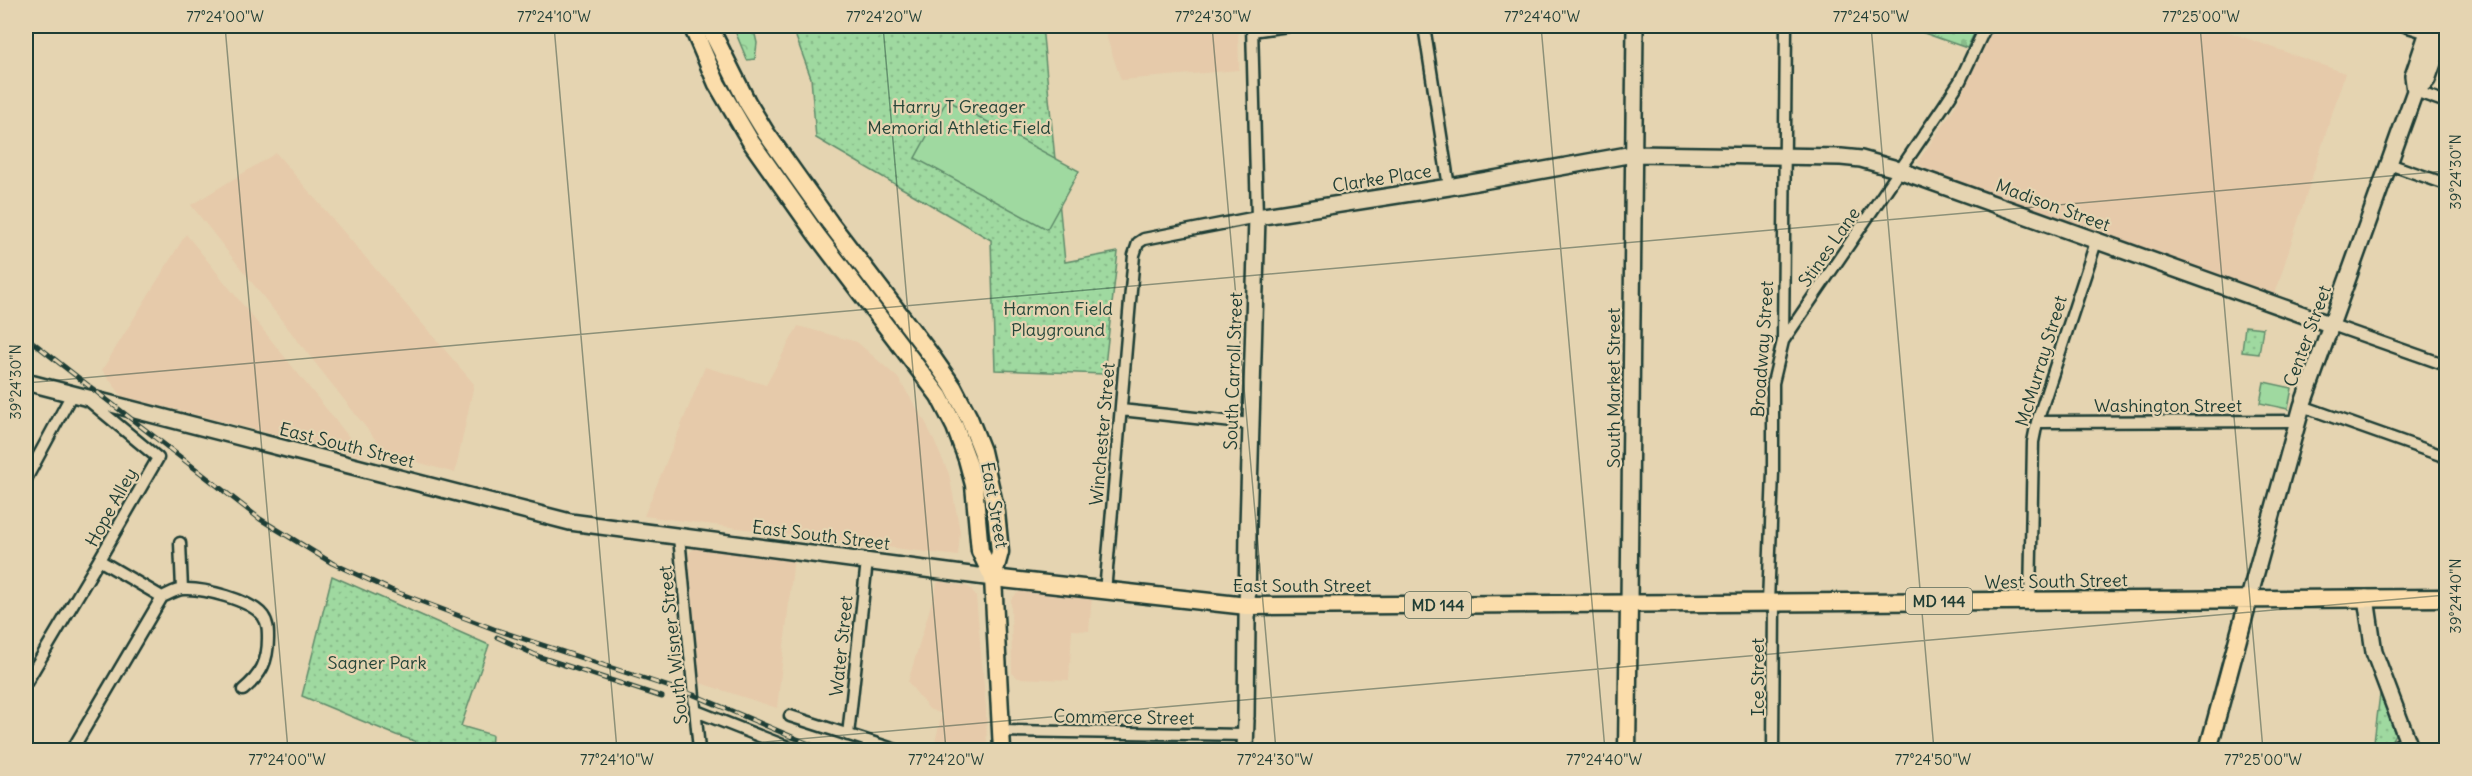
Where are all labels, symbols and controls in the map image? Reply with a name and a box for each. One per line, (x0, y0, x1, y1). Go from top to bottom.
text: 77°24'00"W (186, 7, 264, 26)
text: 77°24'10"W (517, 7, 591, 26)
text: 77°24'20"W (846, 7, 922, 26)
text: 77°24'30"W (1175, 7, 1252, 26)
text: 77°24'40"W (1504, 7, 1580, 26)
text: 77°24'50"W (1833, 7, 1910, 26)
text: 77°25'00"W (2162, 7, 2240, 26)
park label: Harry T Greager Memorial Athletic Field (867, 95, 1051, 139)
text: 39°24'30"N (2446, 134, 2465, 210)
street label: Clarke Place (1331, 159, 1433, 197)
street label: Madison Street (1993, 174, 2113, 236)
street label: Stines Lane (1793, 203, 1865, 291)
street label: Broadway Street (1746, 280, 1778, 418)
street label: Center Street (2278, 282, 2336, 390)
street label: South Carroll Street (1219, 291, 1247, 451)
street label: McMurray Street (2010, 293, 2072, 429)
park label: Harmon Field Playground (1003, 297, 1113, 341)
street label: South Market Street (1602, 308, 1625, 468)
text: 39°24'30"N (6, 344, 25, 420)
street label: Winchester Street (1084, 362, 1120, 506)
street label: Washington Street (2094, 394, 2242, 417)
street label: East South Street (277, 417, 417, 473)
street label: East Street (976, 460, 1014, 550)
street label: Hope Alley (80, 463, 142, 551)
street label: East South Street (751, 515, 891, 555)
text: 39°24'40"N (2446, 558, 2465, 634)
street label: South Wisner Street (653, 564, 693, 726)
street label: West South Street (1984, 568, 2128, 594)
street label: East South Street (1233, 574, 1371, 597)
road number: MD 144 (1906, 588, 1972, 614)
road number: MD 144 (1405, 592, 1471, 618)
street label: Water Street (824, 594, 858, 698)
street label: Ice Street (1746, 638, 1769, 716)
park label: Sagner Park (327, 651, 427, 674)
street label: Commerce Street (1053, 704, 1195, 730)
text: 77°24'00"W (248, 750, 326, 769)
text: 77°24'10"W (580, 750, 654, 769)
text: 77°24'20"W (908, 750, 984, 769)
text: 77°24'30"W (1237, 750, 1314, 769)
text: 77°24'40"W (1566, 750, 1642, 769)
text: 77°24'50"W (1895, 750, 1972, 769)
text: 77°25'00"W (2224, 750, 2302, 769)

